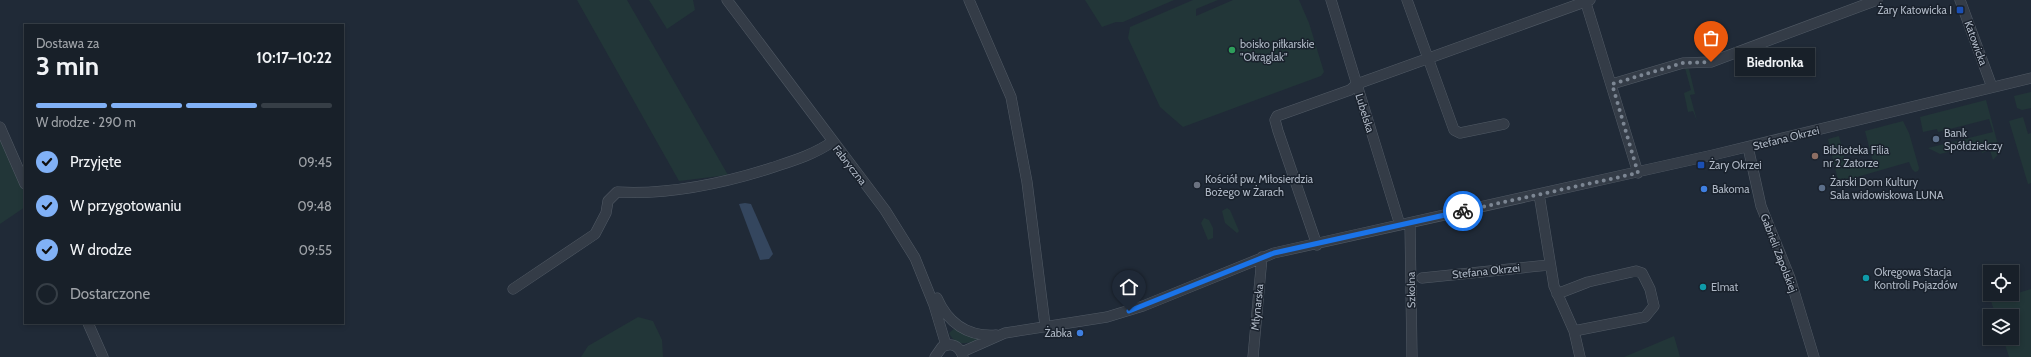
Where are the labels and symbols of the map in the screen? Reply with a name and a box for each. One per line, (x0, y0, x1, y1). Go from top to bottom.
place label: Żary Katowicka I (1877, 3, 1952, 17)
marker: Żary Katowicka I (1955, 5, 1965, 15)
street label: Katowicka (1961, 19, 1991, 68)
pin (1694, 21, 1728, 62)
place label: boisko piłkarskie "Okrąglak" (1240, 37, 1315, 64)
marker: boisko piłkarskie "Okrąglak" (1227, 45, 1237, 55)
callout: Biedronka (1735, 48, 1815, 76)
street label: Lubelska (1352, 92, 1378, 135)
street label: Stefana Okrzei (1751, 123, 1821, 153)
place label: Bank Spółdzielczy (1944, 126, 2003, 153)
marker: Bank Spółdzielczy (1931, 134, 1941, 144)
street label: Fabryczna (830, 142, 870, 188)
place label: Biblioteka Filia nr 2 Zatorze (1823, 143, 1890, 170)
marker: Biblioteka Filia nr 2 Zatorze (1810, 151, 1820, 161)
place label: Żary Okrzei (1709, 158, 1762, 172)
marker: Żary Okrzei (1696, 160, 1706, 170)
place label: Kościół pw. Miłosierdzia Bożego w Żarach (1205, 172, 1314, 199)
place label: Żarski Dom Kultury Sala widowiskowa LUNA (1830, 175, 1944, 202)
marker: Kościół pw. Miłosierdzia Bożego w Żarach (1192, 180, 1202, 190)
place label: Bakoma (1712, 182, 1750, 196)
marker: Żarski Dom Kultury Sala widowiskowa LUNA (1817, 183, 1827, 193)
marker: Bakoma (1699, 184, 1709, 194)
courier (1443, 191, 1483, 231)
street label: Gabrieli Zapolskiej (1758, 212, 1800, 294)
street label: Stefana Okrzei (1451, 260, 1521, 282)
place label: Okręgowa Stacja Kontroli Pojazdów (1874, 265, 1957, 292)
pin (1112, 270, 1146, 311)
street label: Szkolna (1404, 271, 1418, 308)
marker: Okręgowa Stacja Kontroli Pojazdów (1861, 273, 1871, 283)
place label: Elmat (1711, 280, 1739, 294)
street label: Młynarska (1248, 282, 1266, 331)
marker: Elmat (1698, 282, 1708, 292)
place label: Żabka (1044, 326, 1073, 340)
marker: Żabka (1075, 328, 1085, 338)

